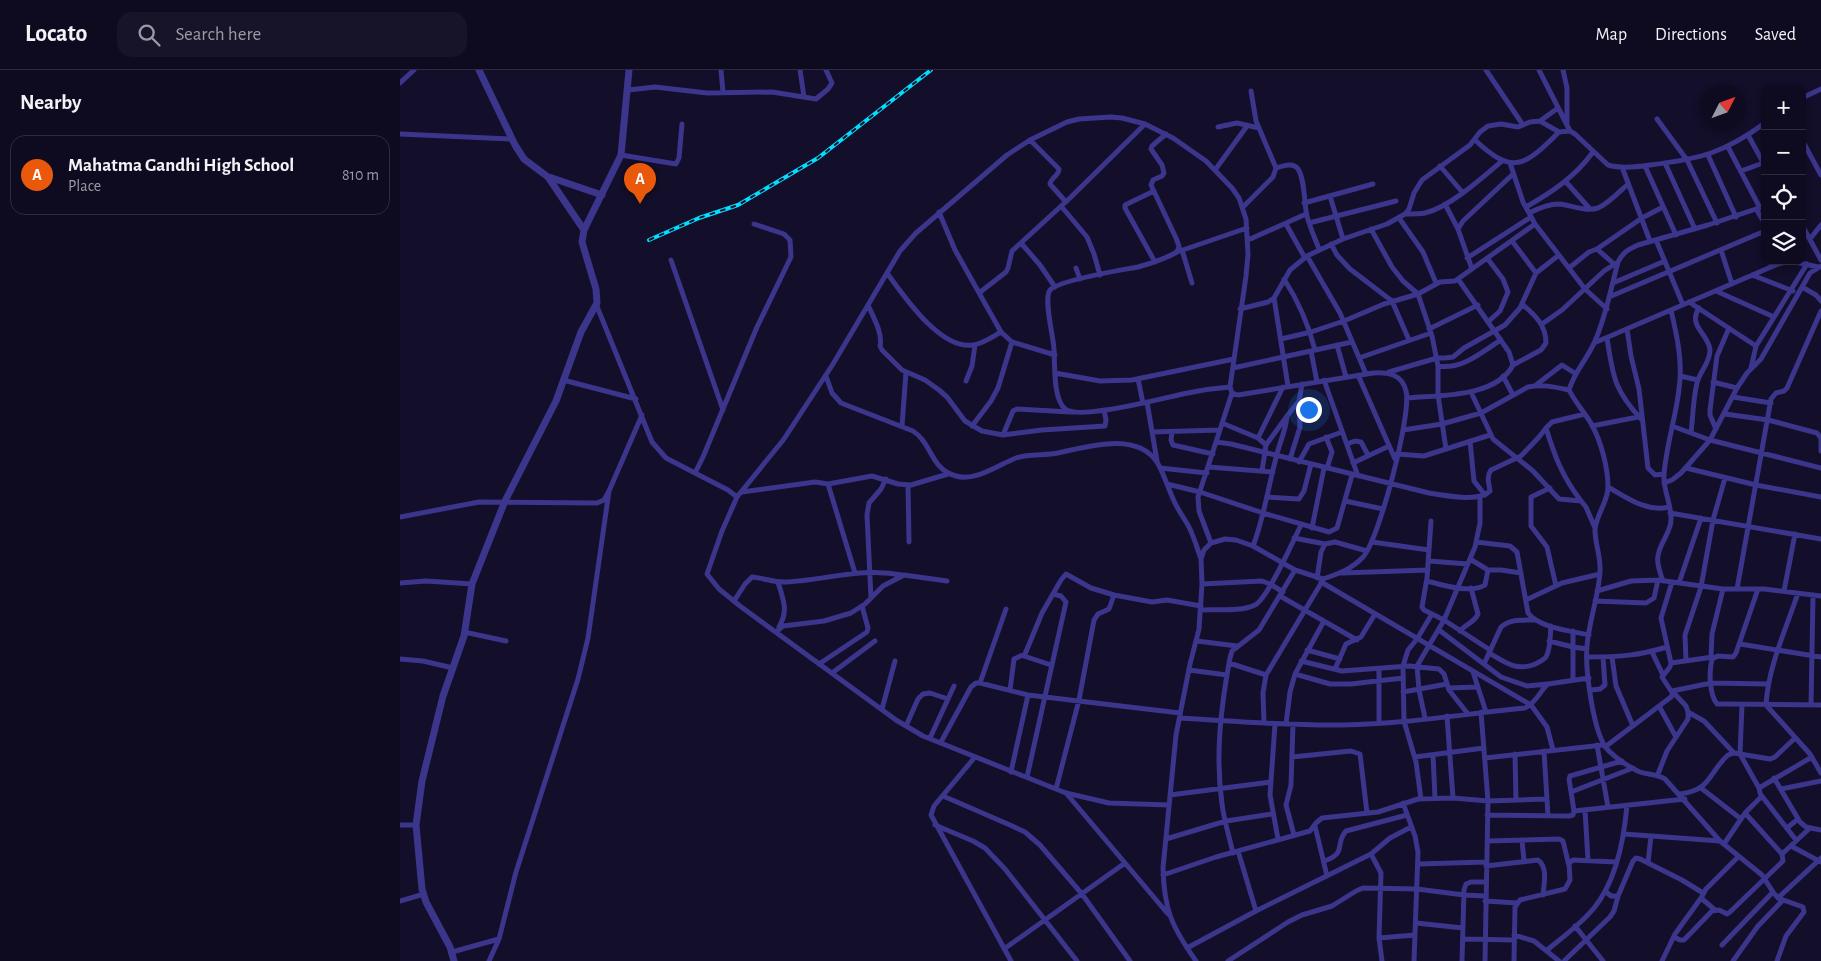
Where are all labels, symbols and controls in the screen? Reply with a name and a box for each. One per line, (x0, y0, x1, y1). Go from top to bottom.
search box (117, 12, 467, 57)
icon: search (135, 21, 163, 49)
text: Locato (25, 22, 87, 46)
text: Search here (175, 25, 261, 44)
text: Map (1596, 26, 1627, 44)
text: Directions (1655, 26, 1727, 44)
text: Saved (1755, 26, 1796, 44)
north arrow (1701, 85, 1746, 130)
map controls (1761, 85, 1806, 265)
button: + (1761, 85, 1806, 130)
text: Nearby (20, 92, 81, 113)
button: − (1761, 130, 1806, 175)
text: Mahatma Gandhi High School (68, 156, 294, 175)
pin: A (624, 163, 656, 204)
text: A (32, 167, 42, 183)
text: 810 m (342, 167, 379, 183)
button: locate (1761, 175, 1806, 220)
text: Place (68, 178, 101, 194)
button: layers (1761, 220, 1806, 265)
your location (1296, 397, 1322, 423)

